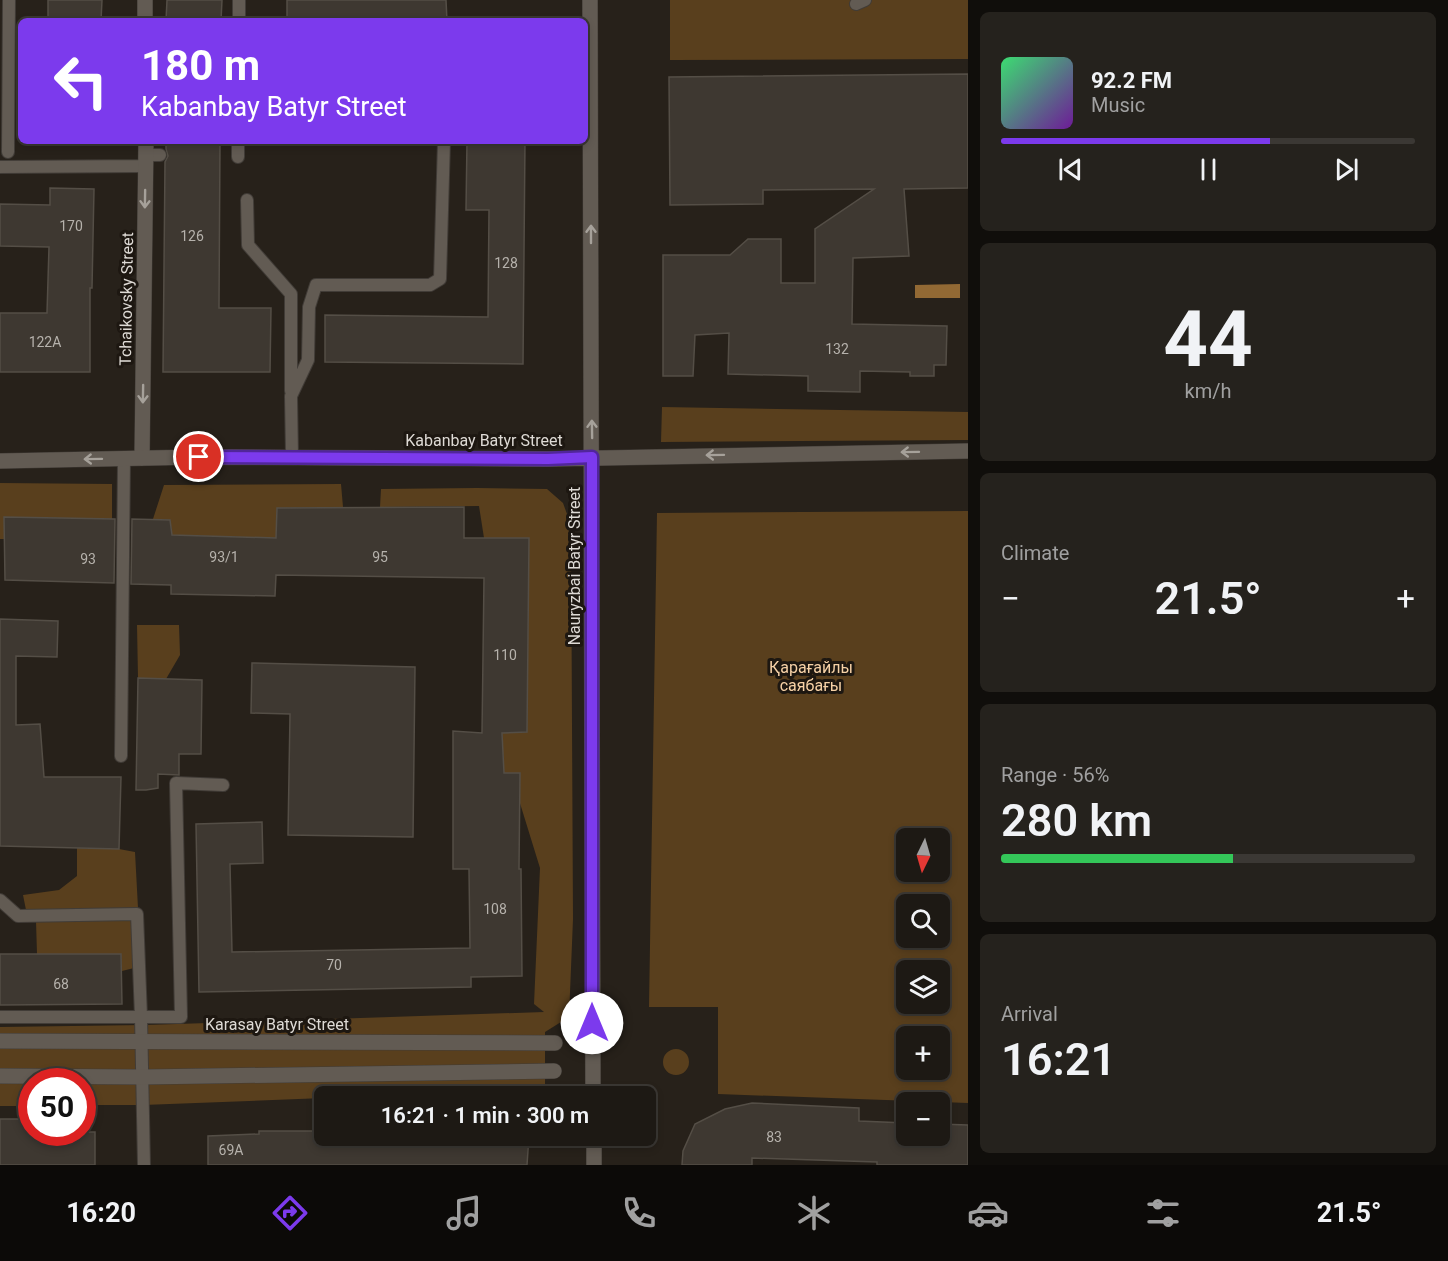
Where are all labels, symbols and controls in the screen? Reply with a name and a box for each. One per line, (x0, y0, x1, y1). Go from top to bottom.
text: 180 m (141, 41, 260, 90)
icon: left (42, 42, 120, 120)
text: 92.2 FM (1091, 68, 1172, 93)
text: Kabanbay Batyr Street (141, 91, 407, 123)
text: Music (1091, 93, 1145, 117)
icon: previous (1054, 153, 1087, 186)
icon: pause (1192, 153, 1225, 186)
icon: next (1330, 153, 1363, 186)
one-way arrow (139, 189, 151, 209)
house number: 170 (59, 218, 83, 234)
one-way arrow (585, 225, 597, 245)
house number: 126 (180, 228, 204, 244)
street label: Tchaikovsky Street (116, 232, 137, 366)
house number: 128 (494, 255, 518, 271)
text: 44 (1163, 294, 1253, 385)
house number: 122А (29, 334, 61, 350)
house number: 132 (825, 341, 849, 357)
text: km/h (1185, 379, 1231, 403)
one-way arrow (137, 384, 149, 404)
one-way arrow (586, 420, 598, 440)
pin (173, 431, 224, 482)
street label: Kabanbay Batyr Street (405, 431, 563, 450)
icon: arrive (182, 440, 215, 473)
one-way arrow (900, 446, 920, 458)
one-way arrow (705, 449, 725, 461)
one-way arrow (83, 454, 103, 465)
street label: Nauryzbai Batyr Street (565, 487, 584, 645)
text: Climate (1001, 541, 1069, 565)
house number: 93/1 (209, 549, 239, 565)
house number: 95 (372, 549, 388, 565)
house number: 93 (80, 551, 96, 567)
text: 21.5° (1154, 572, 1262, 625)
text: − (1001, 579, 1020, 618)
text: + (1396, 579, 1415, 618)
house number: 110 (493, 647, 517, 663)
park label: Қарағайлы саябағы (769, 658, 853, 695)
text: Range · 56% (1001, 763, 1109, 787)
text: 280 km (1001, 794, 1152, 847)
north arrow (896, 828, 950, 882)
map controls (896, 828, 950, 1146)
button: search (896, 894, 950, 948)
house number: 108 (483, 901, 507, 917)
house number: 70 (326, 957, 342, 973)
button: layers (896, 960, 950, 1014)
house number: 68 (53, 976, 69, 992)
position arrow (560, 991, 624, 1055)
text: Arrival (1001, 1002, 1058, 1026)
street label: Karasay Batyr Street (205, 1015, 349, 1034)
button: + (896, 1026, 950, 1080)
text: 16:21 (1001, 1033, 1116, 1086)
speed limit sign: 50 (18, 1068, 96, 1146)
button: − (896, 1092, 950, 1146)
text: 16:21 · 1 min · 300 m (381, 1103, 589, 1128)
house number: 83 (766, 1129, 782, 1145)
house number: 69А (219, 1142, 243, 1158)
icon: directions (269, 1192, 311, 1234)
icon: music (443, 1192, 485, 1234)
icon: phone (618, 1192, 660, 1234)
icon: climate (793, 1192, 835, 1234)
icon: car (967, 1192, 1009, 1234)
icon: filters (1142, 1192, 1184, 1234)
text: 16:20 (66, 1197, 136, 1229)
text: 21.5° (1317, 1197, 1382, 1229)

